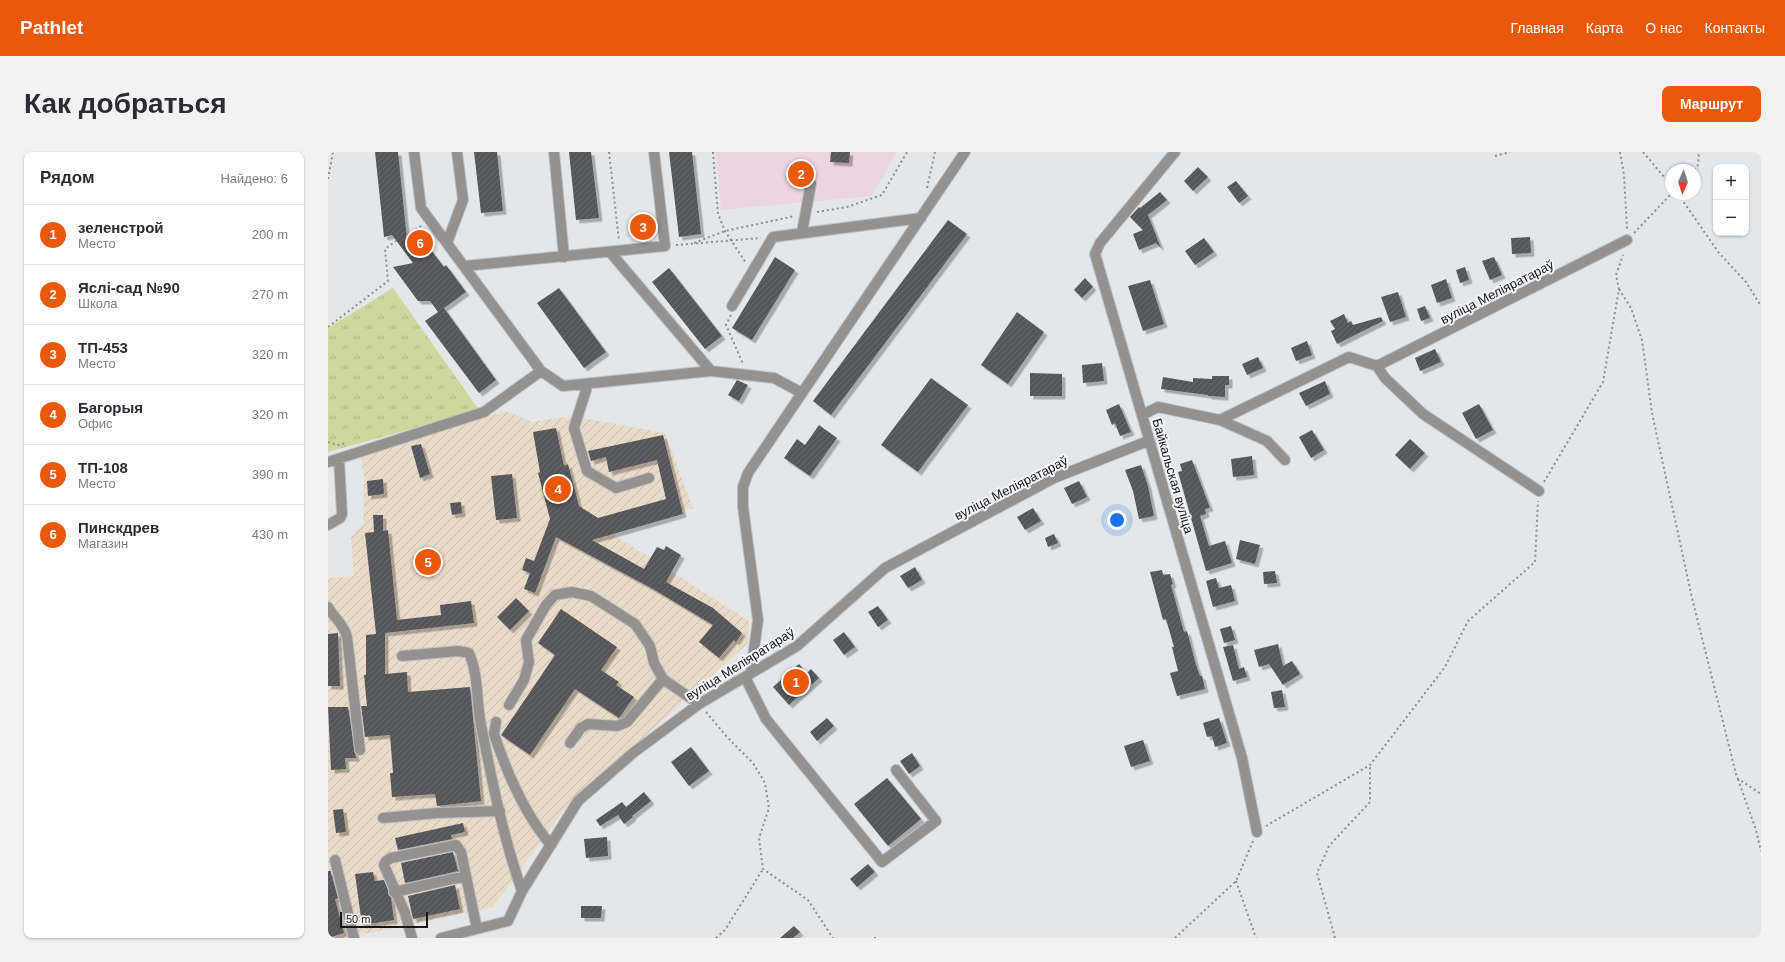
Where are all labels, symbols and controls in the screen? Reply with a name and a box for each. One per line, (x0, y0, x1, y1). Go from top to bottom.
text: Pathlet (20, 17, 83, 38)
text: Главная (1510, 20, 1564, 36)
text: Карта (1586, 20, 1623, 36)
text: О нас (1645, 20, 1683, 36)
text: Контакты (1705, 20, 1765, 36)
button: Маршрут (1662, 86, 1761, 122)
text: Как добраться (24, 88, 226, 119)
pin: 2 (788, 159, 814, 189)
north arrow (1665, 164, 1701, 200)
map controls (1713, 164, 1749, 236)
button: + (1713, 164, 1749, 200)
text: Рядом (40, 168, 95, 187)
text: Найдено: 6 (220, 171, 288, 186)
button: − (1713, 200, 1749, 236)
pin: 3 (630, 212, 656, 242)
text: зеленстрой (78, 219, 164, 236)
text: 1 (49, 227, 57, 242)
text: 200 m (252, 227, 288, 242)
pin: 6 (407, 228, 433, 258)
text: Место (78, 236, 116, 251)
street label: вуліца Меліяратараў (1438, 257, 1557, 327)
text: Яслі-сад №90 (78, 279, 180, 296)
text: 2 (49, 287, 57, 302)
text: 270 m (252, 287, 288, 302)
text: Школа (78, 296, 118, 311)
text: ТП-453 (78, 339, 128, 356)
text: 3 (49, 347, 57, 362)
text: 320 m (252, 347, 288, 362)
text: Место (78, 356, 116, 371)
text: Багорыя (78, 399, 143, 416)
text: 4 (49, 407, 57, 422)
text: 320 m (252, 407, 288, 422)
text: Офис (78, 416, 113, 431)
street label: Байкальская вуліца (1149, 417, 1197, 536)
street label: вуліца Меліяратараў (952, 453, 1071, 523)
text: ТП-108 (78, 459, 128, 476)
text: 5 (49, 467, 57, 482)
text: 390 m (252, 467, 288, 482)
pin: 4 (545, 474, 571, 504)
text: Место (78, 476, 116, 491)
your location (1107, 510, 1127, 530)
text: Пинскдрев (78, 519, 159, 536)
text: 6 (49, 527, 57, 542)
text: 430 m (252, 527, 288, 542)
text: Магазин (78, 536, 128, 551)
pin: 5 (415, 547, 441, 577)
street label: вуліца Меліяратараў (683, 624, 797, 703)
pin: 1 (783, 667, 809, 697)
scale bar (340, 910, 428, 929)
text: 50 m (346, 913, 370, 925)

